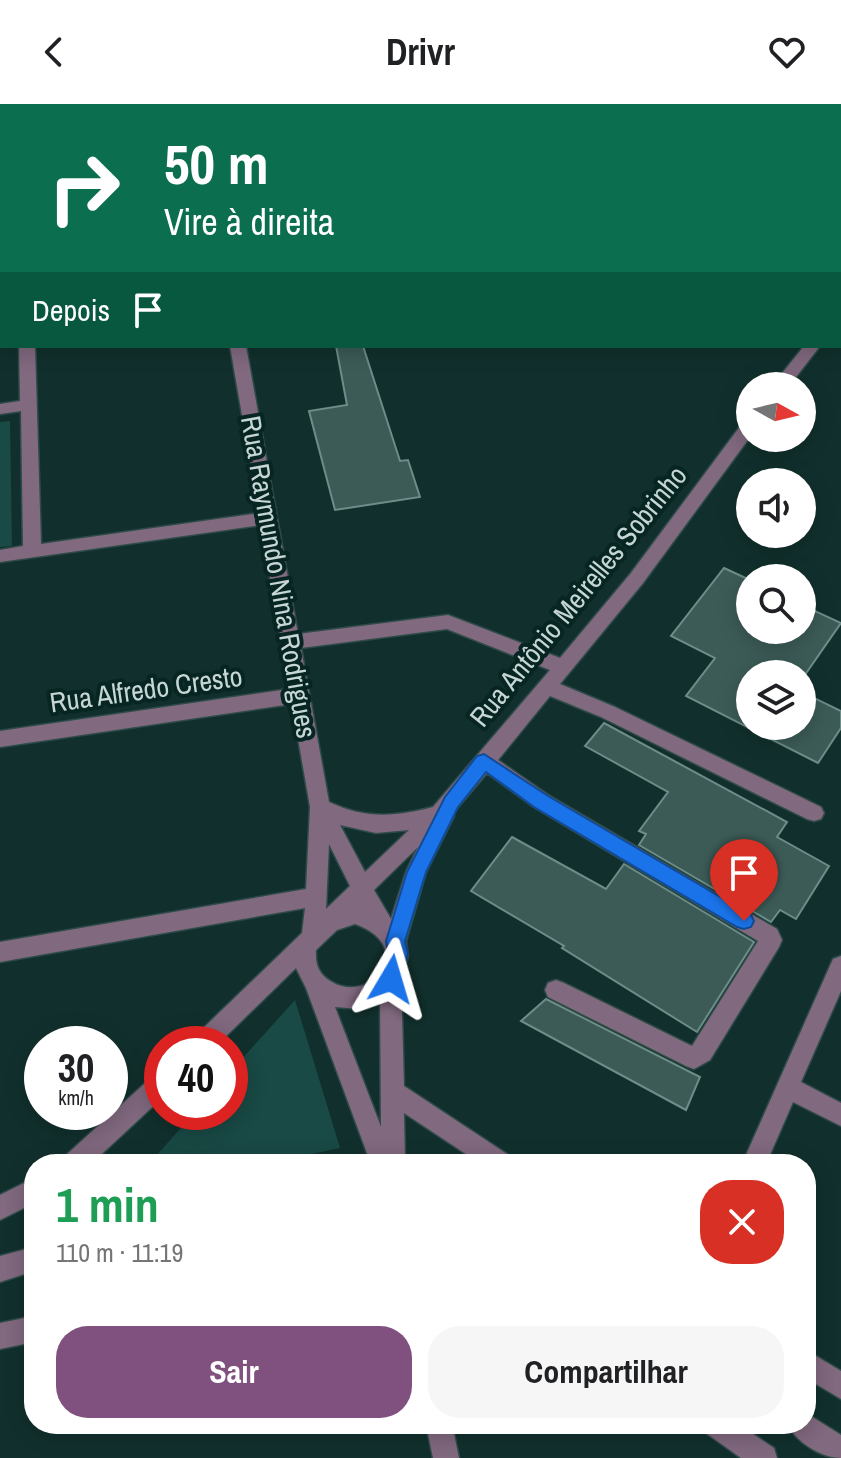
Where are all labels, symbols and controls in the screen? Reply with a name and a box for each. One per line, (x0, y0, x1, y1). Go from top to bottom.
text: Drivr (386, 28, 455, 76)
icon: back (32, 30, 76, 74)
icon: heart (765, 30, 809, 74)
text: 50 m (164, 126, 269, 201)
icon: right (32, 136, 136, 240)
text: Vire à direita (164, 198, 334, 246)
icon: arrive (126, 288, 170, 332)
text: Depois (32, 290, 110, 330)
north arrow (736, 372, 816, 452)
map controls (736, 372, 816, 740)
street label: Rua Raymundo Nina Rodrigues (232, 413, 326, 741)
street label: Rua Antônio Meirelles Sobrinho (461, 458, 695, 734)
button: sound (736, 468, 816, 548)
button: search (736, 564, 816, 644)
street label: Rua Alfredo Cresto (47, 657, 245, 721)
button: layers (736, 660, 816, 740)
pin (710, 839, 778, 921)
icon: arrive (722, 851, 766, 895)
position arrow (349, 937, 433, 1021)
speed limit sign: 40 (144, 1026, 248, 1130)
text: 30 (58, 1041, 94, 1094)
text: km/h (58, 1084, 94, 1111)
text: 1 min (56, 1172, 159, 1237)
button: close (700, 1180, 784, 1264)
text: 110 m · 11:19 (56, 1235, 183, 1270)
button: Sair (56, 1326, 412, 1418)
button: Compartilhar (428, 1326, 784, 1418)

